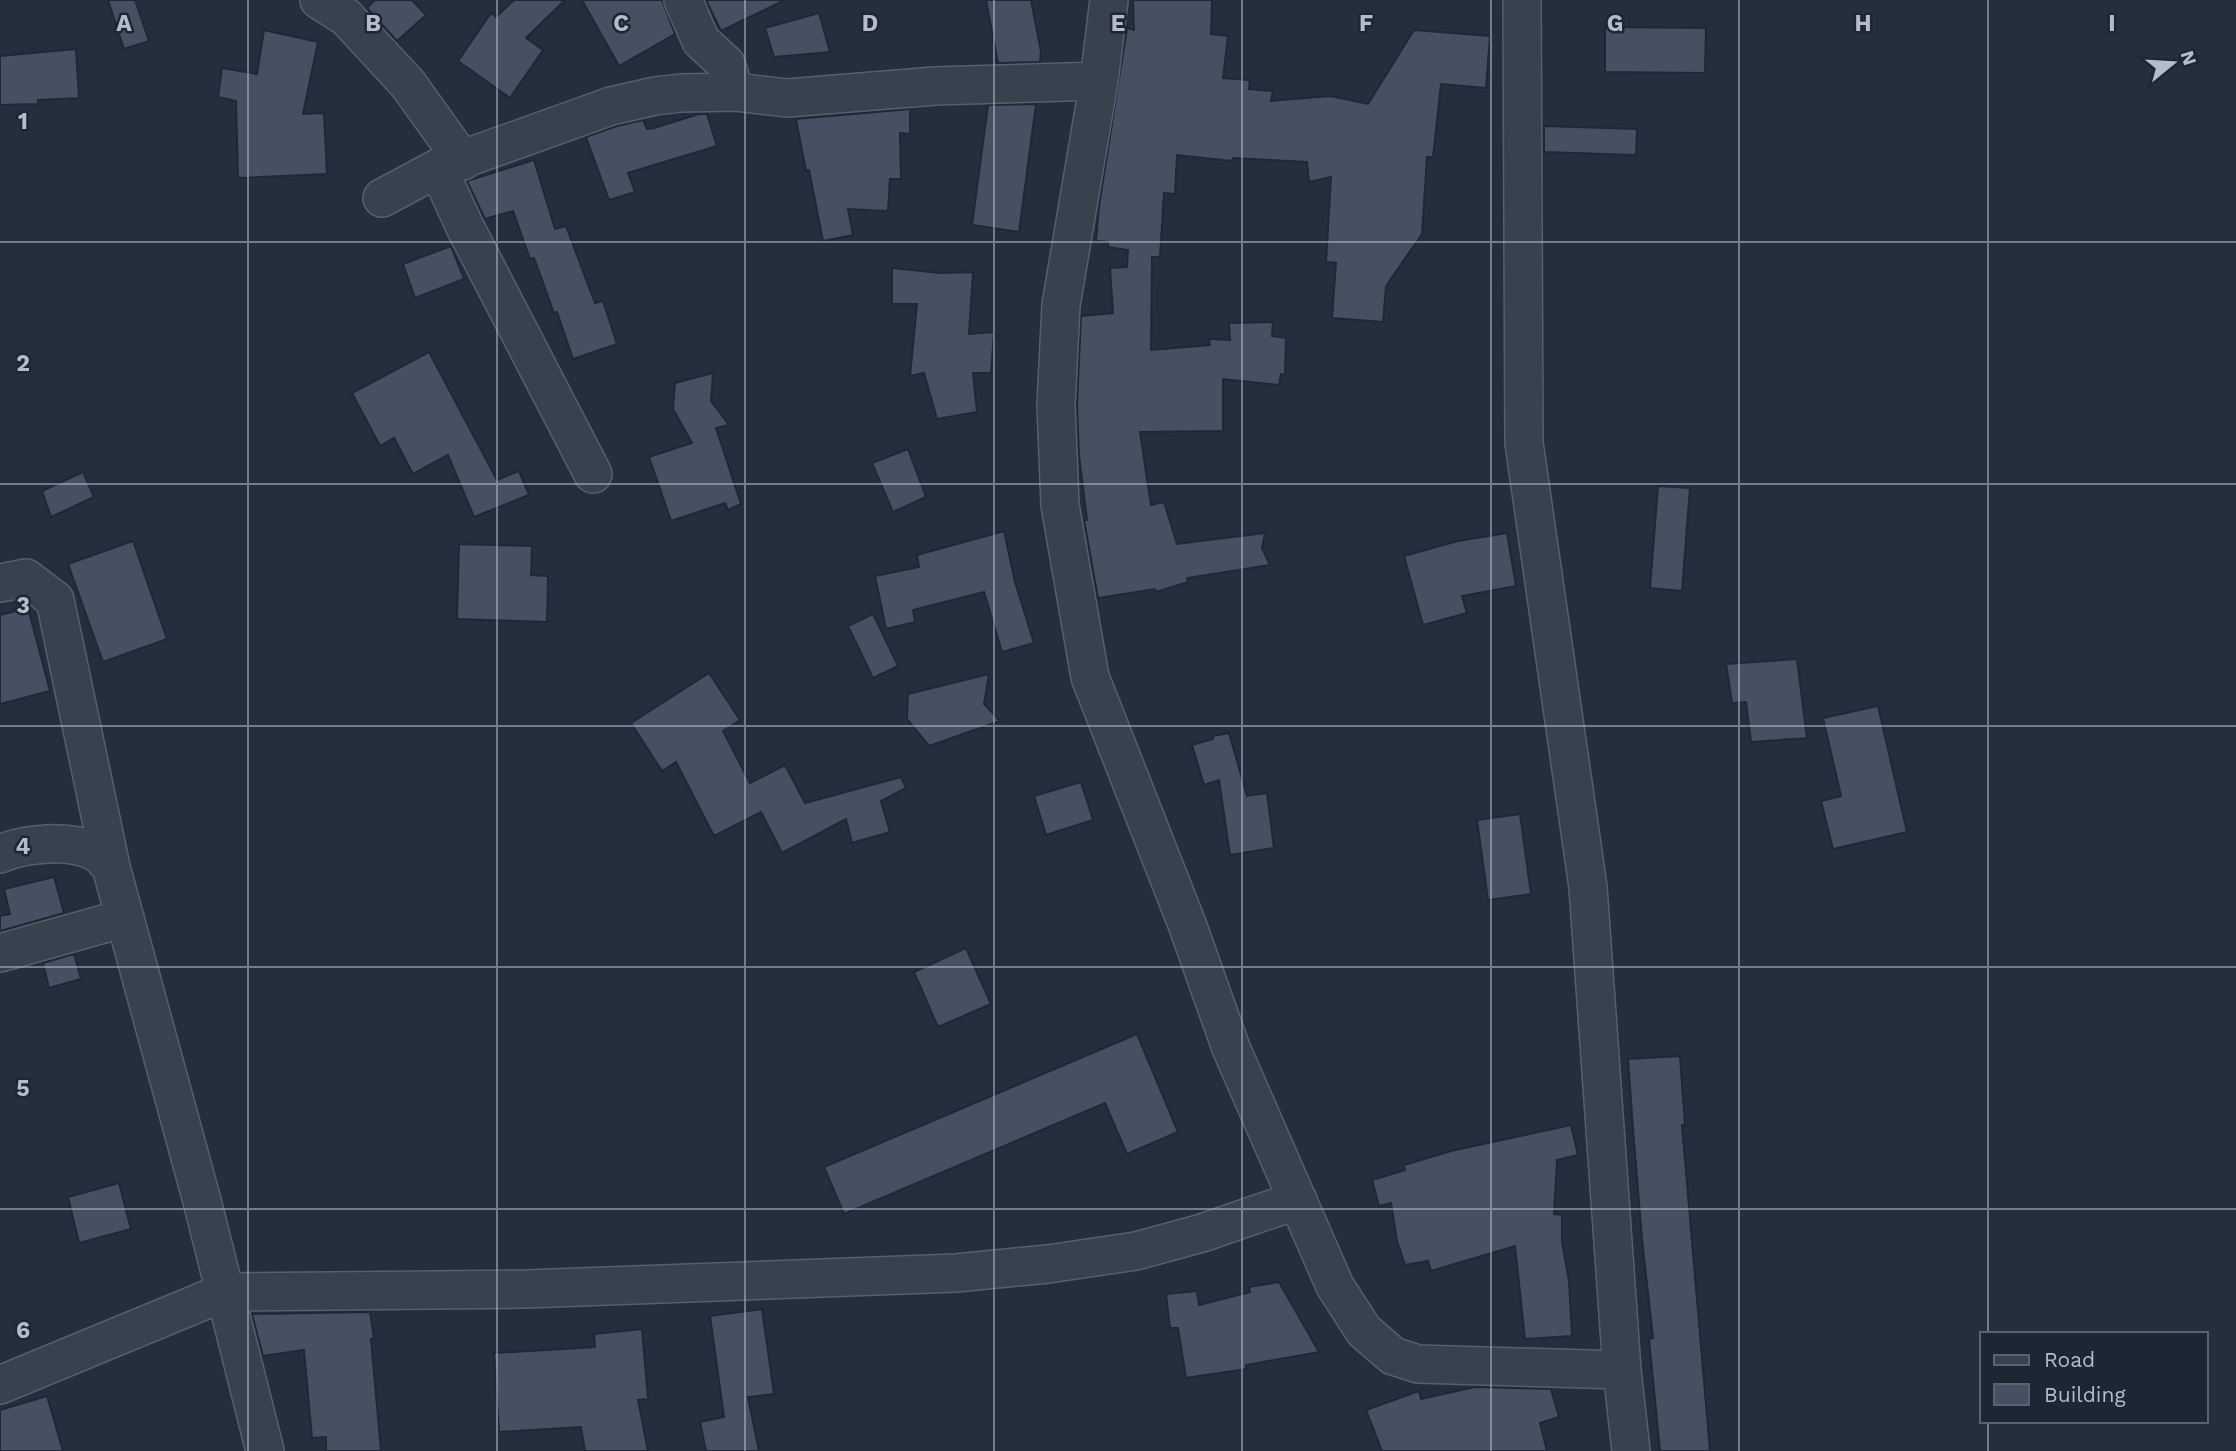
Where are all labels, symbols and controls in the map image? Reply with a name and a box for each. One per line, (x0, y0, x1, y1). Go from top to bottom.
text: A (116, 10, 132, 37)
text: B (365, 10, 381, 37)
text: C (613, 10, 629, 37)
text: D (862, 10, 878, 37)
text: E (1111, 10, 1125, 37)
text: F (1359, 10, 1373, 37)
text: G (1607, 10, 1623, 37)
text: H (1854, 10, 1872, 37)
text: I (2108, 10, 2116, 37)
north arrow (2138, 28, 2208, 98)
text: N (2176, 48, 2202, 68)
text: 1 (18, 108, 28, 135)
text: 2 (16, 350, 30, 377)
text: 3 (16, 592, 30, 619)
text: 4 (16, 833, 31, 860)
text: 5 (16, 1075, 30, 1102)
text: 6 (16, 1317, 30, 1344)
legend (1980, 1332, 2208, 1423)
text: Road (2044, 1347, 2095, 1372)
text: Building (2044, 1382, 2126, 1407)

